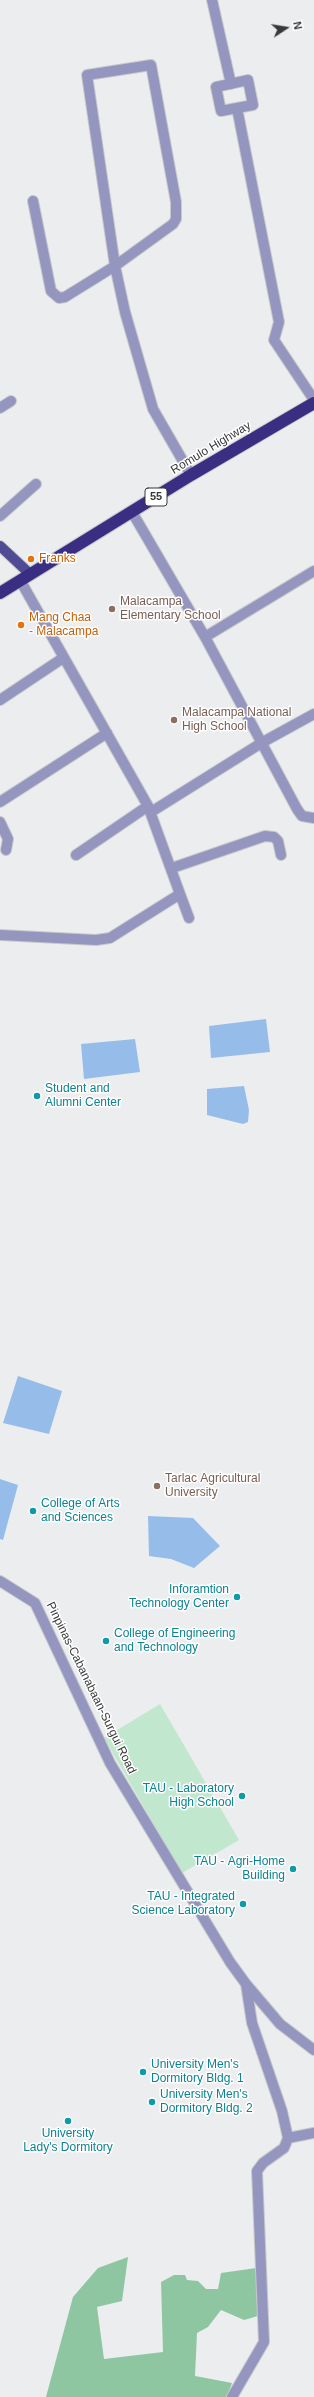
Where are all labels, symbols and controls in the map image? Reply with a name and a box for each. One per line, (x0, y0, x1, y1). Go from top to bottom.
north arrow (266, 8, 306, 48)
text: N (291, 20, 304, 31)
street label: Romulo Highway (168, 418, 254, 478)
road number: 55 (145, 488, 167, 506)
place label: Franks (39, 552, 76, 566)
marker: Franks (26, 554, 36, 564)
place label: Malacampa Elementary School (120, 595, 221, 623)
marker: Malacampa Elementary School (107, 604, 117, 614)
place label: Mang Chaa - Malacampa (29, 611, 98, 639)
marker: Mang Chaa - Malacampa (16, 620, 26, 630)
place label: Malacampa National High School (182, 706, 291, 734)
marker: Malacampa National High School (169, 715, 179, 725)
place label: Student and Alumni Center (45, 1082, 121, 1110)
marker: Student and Alumni Center (32, 1091, 42, 1101)
place label: Tarlac Agricultural University (165, 1472, 260, 1500)
marker: Tarlac Agricultural University (152, 1481, 162, 1491)
place label: College of Arts and Sciences (41, 1497, 120, 1525)
marker: College of Arts and Sciences (28, 1506, 38, 1516)
place label: Inforamtion Technology Center (129, 1583, 229, 1611)
marker: Inforamtion Technology Center (232, 1592, 242, 1602)
street label: Pinpinas-Cabanabaan-Surgui Road (43, 1600, 139, 1776)
place label: College of Engineering and Technology (114, 1627, 235, 1655)
marker: College of Engineering and Technology (101, 1636, 111, 1646)
place label: TAU - Laboratory High School (143, 1782, 234, 1810)
marker: TAU - Laboratory High School (237, 1791, 247, 1801)
place label: TAU - Agri-Home Building (194, 1855, 285, 1883)
marker: TAU - Agri-Home Building (288, 1864, 298, 1874)
place label: TAU - Integrated Science Laboratory (132, 1890, 235, 1918)
marker: TAU - Integrated Science Laboratory (238, 1899, 248, 1909)
place label: University Men's Dormitory Bldg. 1 (151, 2058, 244, 2086)
marker: University Men's Dormitory Bldg. 1 (138, 2067, 148, 2077)
place label: University Men's Dormitory Bldg. 2 (160, 2088, 253, 2116)
marker: University Men's Dormitory Bldg. 2 (147, 2097, 157, 2107)
marker: University Lady's Dormitory (63, 2116, 73, 2126)
place label: University Lady's Dormitory (23, 2127, 113, 2155)

